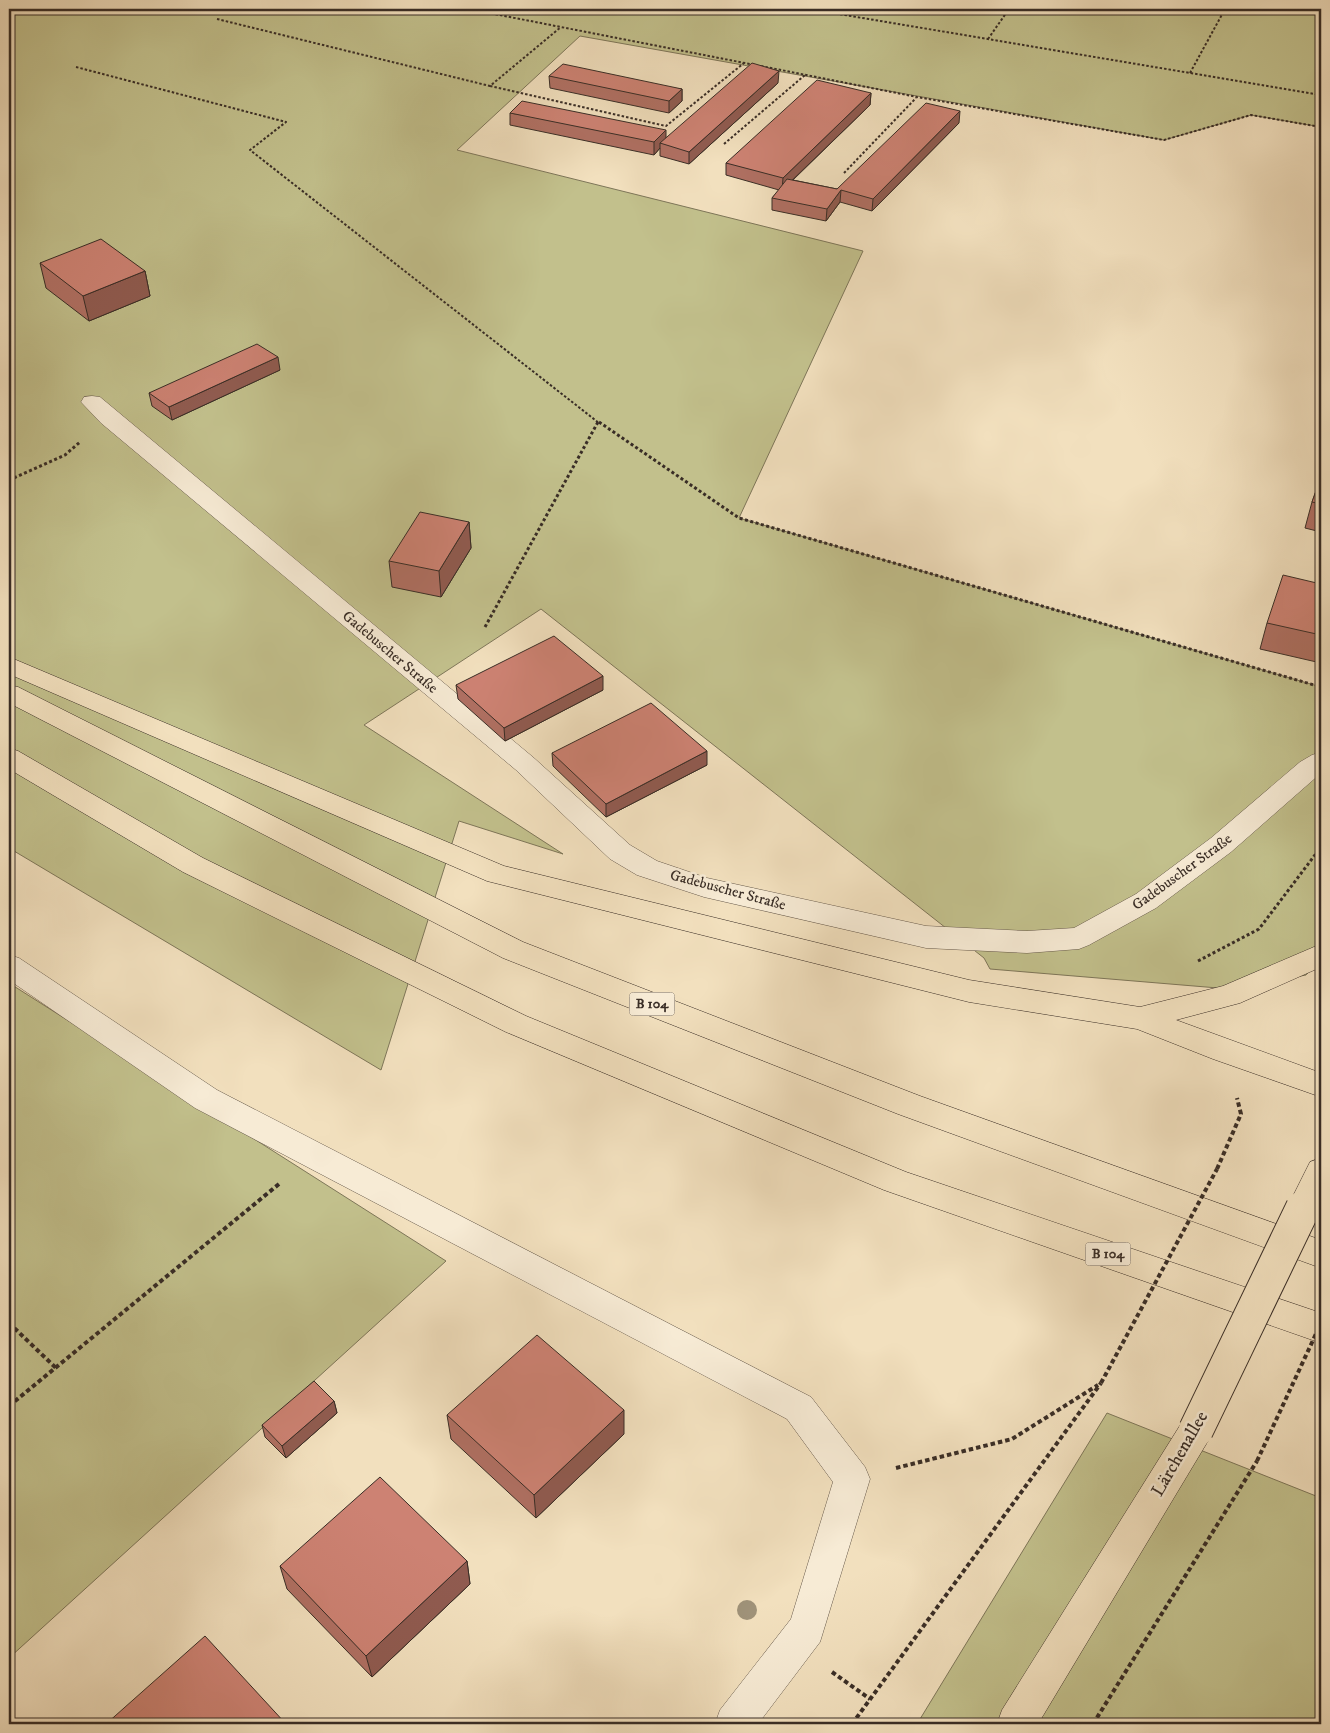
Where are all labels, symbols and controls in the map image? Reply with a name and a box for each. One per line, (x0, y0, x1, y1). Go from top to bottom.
street label: Gadebuscher Straße (338, 606, 442, 698)
street label: Gadebuscher Straße (1128, 829, 1236, 915)
street label: Gadebuscher Straße (668, 865, 788, 915)
road number: B 104 (630, 992, 674, 1016)
road number: B 104 (1086, 1242, 1130, 1266)
street label: Lärchenallee (1147, 1408, 1213, 1500)

